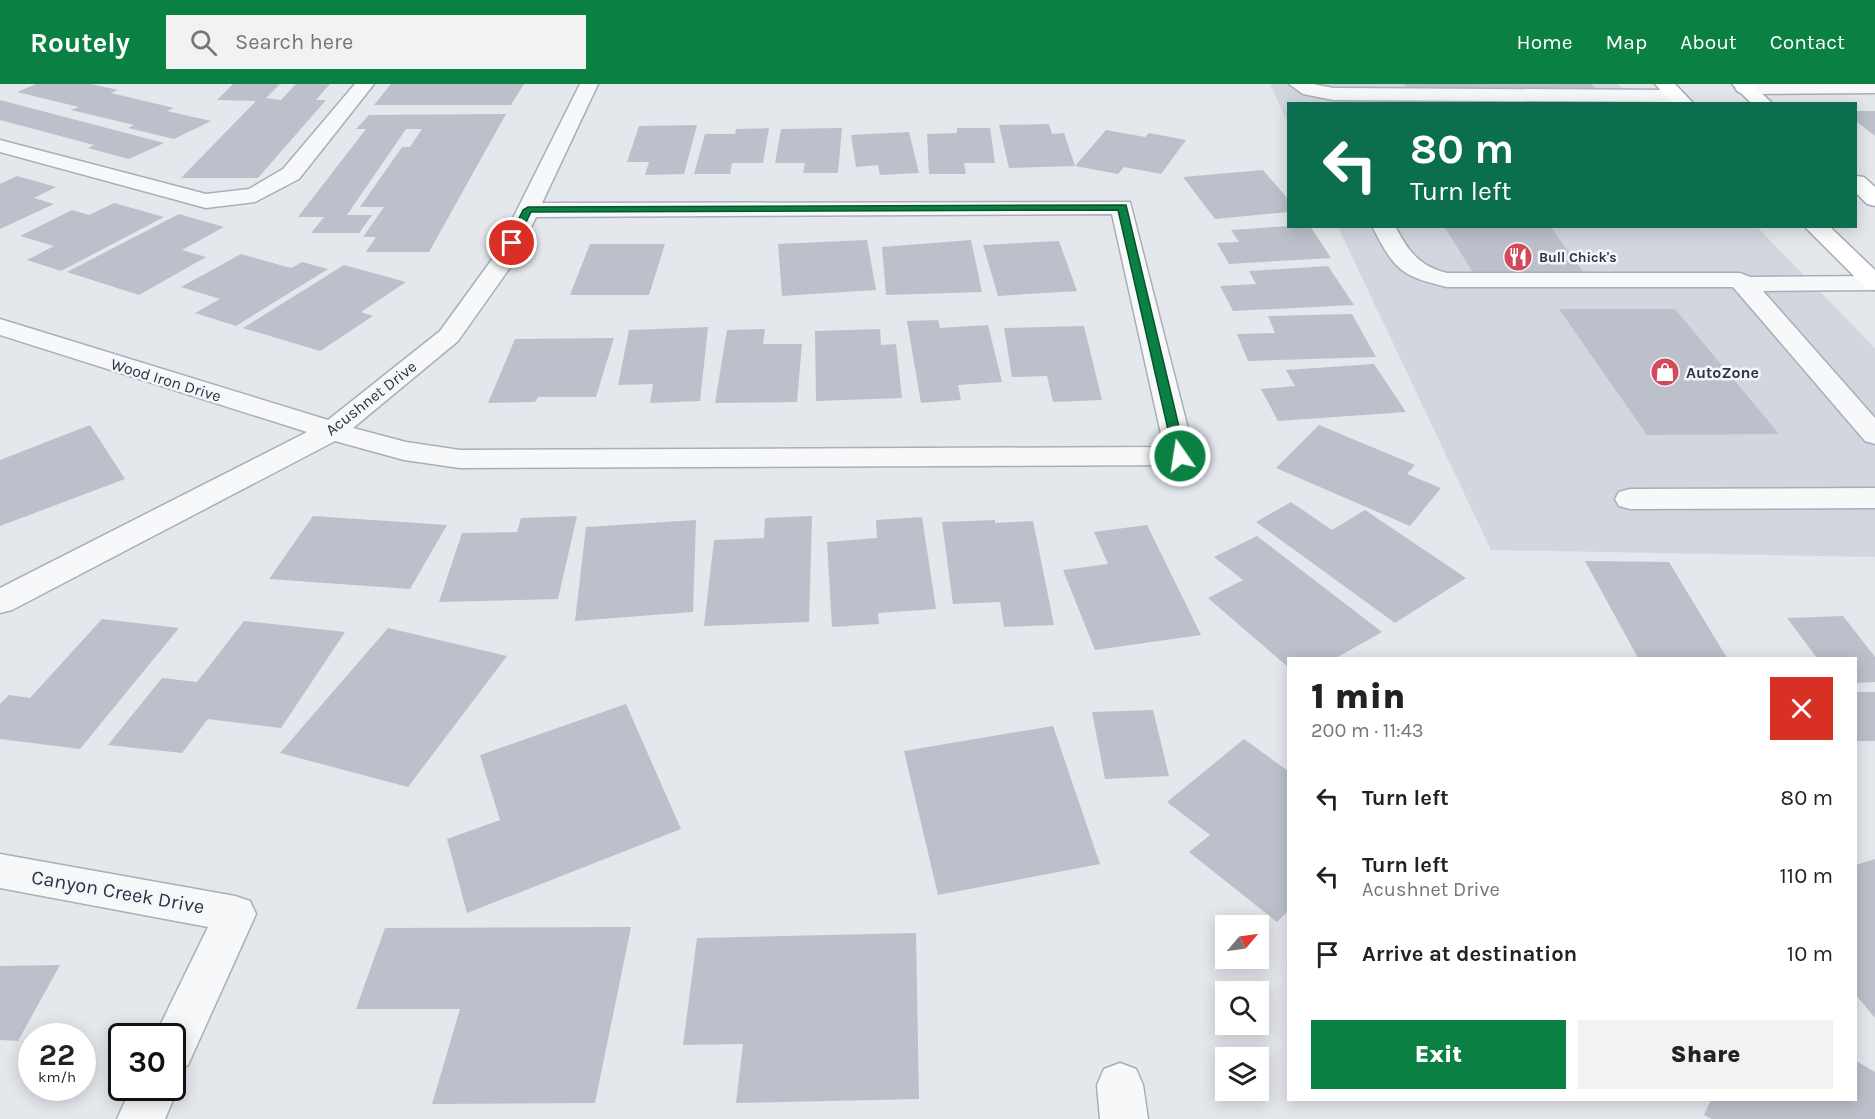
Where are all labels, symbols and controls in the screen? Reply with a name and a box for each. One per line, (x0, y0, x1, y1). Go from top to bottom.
search box (166, 15, 586, 69)
text: Routely (30, 26, 130, 59)
icon: search (187, 26, 220, 59)
text: Search here (235, 29, 353, 55)
text: Home (1517, 30, 1573, 54)
text: Map (1606, 30, 1647, 54)
text: About (1680, 30, 1737, 54)
text: Contact (1770, 30, 1845, 54)
text: 80 m (1410, 124, 1514, 174)
icon: left (1311, 126, 1389, 204)
text: Turn left (1410, 175, 1511, 207)
pin (486, 217, 537, 268)
icon: arrive (495, 226, 528, 259)
restaurant icon: Bull Chick's (1502, 241, 1534, 273)
place label: Bull Chick's (1539, 249, 1617, 266)
street label: Wood Iron Drive (109, 354, 223, 406)
shop icon: AutoZone (1649, 356, 1681, 388)
street label: Acushnet Drive (322, 357, 420, 439)
place label: AutoZone (1686, 363, 1759, 382)
position arrow (1148, 424, 1212, 488)
text: 1 min (1311, 675, 1405, 717)
button: close (1770, 677, 1833, 740)
text: 200 m · 11:43 (1311, 719, 1424, 742)
icon: left (1311, 782, 1344, 815)
text: Turn left (1362, 785, 1449, 811)
text: 80 m (1781, 785, 1833, 811)
text: Turn left (1362, 852, 1449, 878)
icon: left (1311, 860, 1344, 893)
text: 110 m (1780, 863, 1833, 889)
street label: Canyon Creek Drive (30, 865, 206, 919)
text: Acushnet Drive (1362, 878, 1500, 901)
north arrow (1215, 915, 1269, 969)
map controls (1215, 915, 1269, 1101)
icon: arrive (1311, 938, 1344, 971)
text: Arrive at destination (1362, 941, 1577, 967)
text: 10 m (1787, 941, 1833, 967)
button: search (1215, 981, 1269, 1035)
button: Exit (1311, 1020, 1566, 1089)
button: Share (1578, 1020, 1833, 1089)
speed limit sign: 30 (108, 1023, 186, 1101)
text: 22 (39, 1037, 75, 1073)
button: layers (1215, 1047, 1269, 1101)
text: km/h (38, 1068, 76, 1086)

